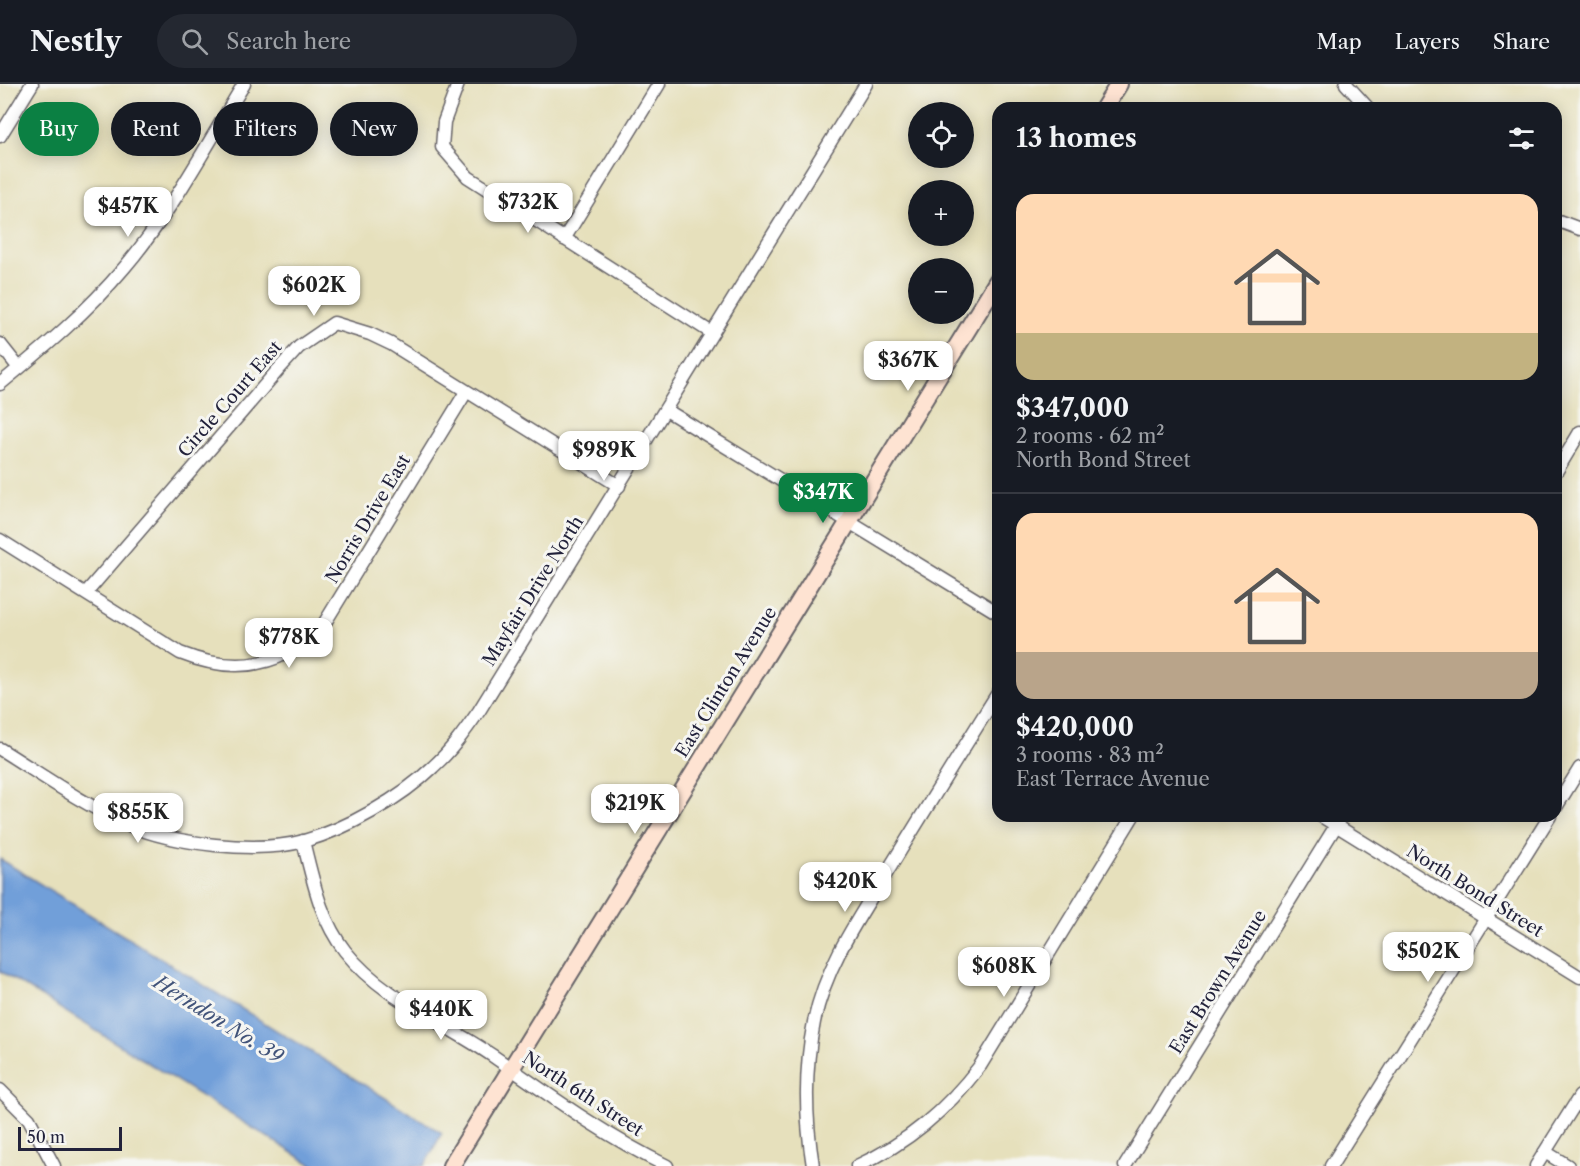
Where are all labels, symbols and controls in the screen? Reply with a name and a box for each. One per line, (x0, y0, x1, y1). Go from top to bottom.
search box (157, 14, 577, 68)
text: Nestly (30, 24, 121, 58)
icon: search (178, 25, 211, 58)
text: Search here (226, 28, 351, 55)
text: Map (1317, 29, 1362, 54)
text: Layers (1395, 29, 1460, 54)
text: Share (1493, 29, 1550, 54)
chip: Buy (18, 102, 99, 156)
chip: Rent (111, 102, 201, 156)
chip: Filters (213, 102, 318, 156)
chip: New (330, 102, 418, 156)
map controls (908, 102, 974, 324)
button: locate (908, 102, 974, 168)
text: 13 homes (1016, 122, 1137, 154)
icon: filters (1505, 122, 1538, 155)
button: + (908, 180, 974, 246)
pin: $732K (486, 183, 570, 234)
pin: $457K (86, 187, 170, 238)
text: $732K (498, 190, 558, 214)
text: $457K (98, 194, 158, 218)
icon: home (1223, 233, 1331, 341)
button: − (908, 258, 974, 324)
pin: $602K (272, 266, 356, 317)
text: $602K (282, 273, 346, 297)
street label: Circle Court East (173, 336, 287, 462)
pin: $367K (866, 341, 950, 392)
text: $367K (878, 348, 938, 372)
text: $347,000 (1016, 392, 1129, 424)
text: 2 rooms · 62 m² (1016, 424, 1164, 448)
pin: $989K (562, 431, 646, 482)
text: $989K (572, 438, 636, 462)
text: North Bond Street (1016, 448, 1191, 472)
street label: Norris Drive East (321, 450, 415, 587)
pin: $347K (781, 473, 865, 524)
text: $347K (793, 480, 853, 504)
street label: Mayfair Drive North (478, 512, 588, 670)
icon: home (1223, 552, 1331, 660)
street label: East Clinton Avenue (671, 603, 781, 761)
pin: $778K (247, 618, 331, 669)
text: $778K (259, 625, 319, 649)
text: $420,000 (1016, 711, 1134, 743)
text: 3 rooms · 83 m² (1016, 743, 1164, 767)
text: East Terrace Avenue (1016, 767, 1210, 791)
pin: $219K (593, 784, 677, 835)
text: $219K (605, 791, 665, 815)
pin: $855K (96, 793, 180, 844)
text: $855K (107, 800, 169, 824)
street label: North Bond Street (1403, 840, 1548, 942)
pin: $420K (803, 862, 887, 913)
text: $420K (813, 869, 877, 893)
street label: East Brown Avenue (1165, 906, 1271, 1058)
pin: $502K (1386, 932, 1470, 983)
text: $502K (1397, 939, 1459, 963)
pin: $608K (962, 947, 1046, 998)
text: $608K (972, 954, 1036, 978)
water label: Herndon No. 39 (147, 969, 288, 1069)
pin: $440K (399, 990, 483, 1041)
text: $440K (409, 997, 473, 1021)
street label: North 6th Street (519, 1047, 648, 1142)
scale bar (18, 1124, 122, 1152)
text: 50 m (27, 1127, 65, 1147)

